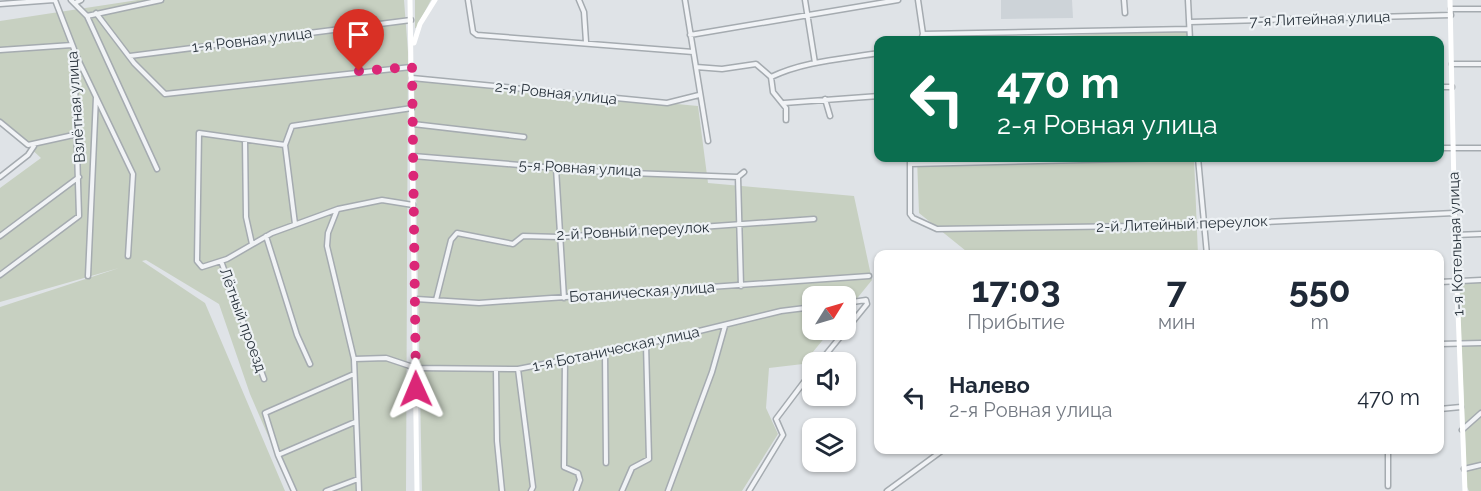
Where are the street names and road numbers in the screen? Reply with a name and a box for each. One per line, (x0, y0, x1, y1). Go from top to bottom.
street label: 7-я Литейная улица (1249, 8, 1391, 30)
street label: 1-я Ровная улица (191, 24, 313, 56)
street label: Взлётная улица (63, 51, 89, 163)
street label: 2-я Ровная улица (494, 78, 618, 108)
street label: 5-я Ровная улица (518, 156, 642, 180)
street label: 1-я Котельная улица (1444, 171, 1468, 317)
street label: 2-й Литейный переулок (1096, 212, 1268, 236)
street label: 2-й Ровный переулок (556, 218, 710, 244)
street label: Лётный проезд (216, 265, 270, 375)
street label: Ботаническая улица (569, 278, 715, 306)
street label: 1-я Ботаническая улица (531, 323, 701, 375)

